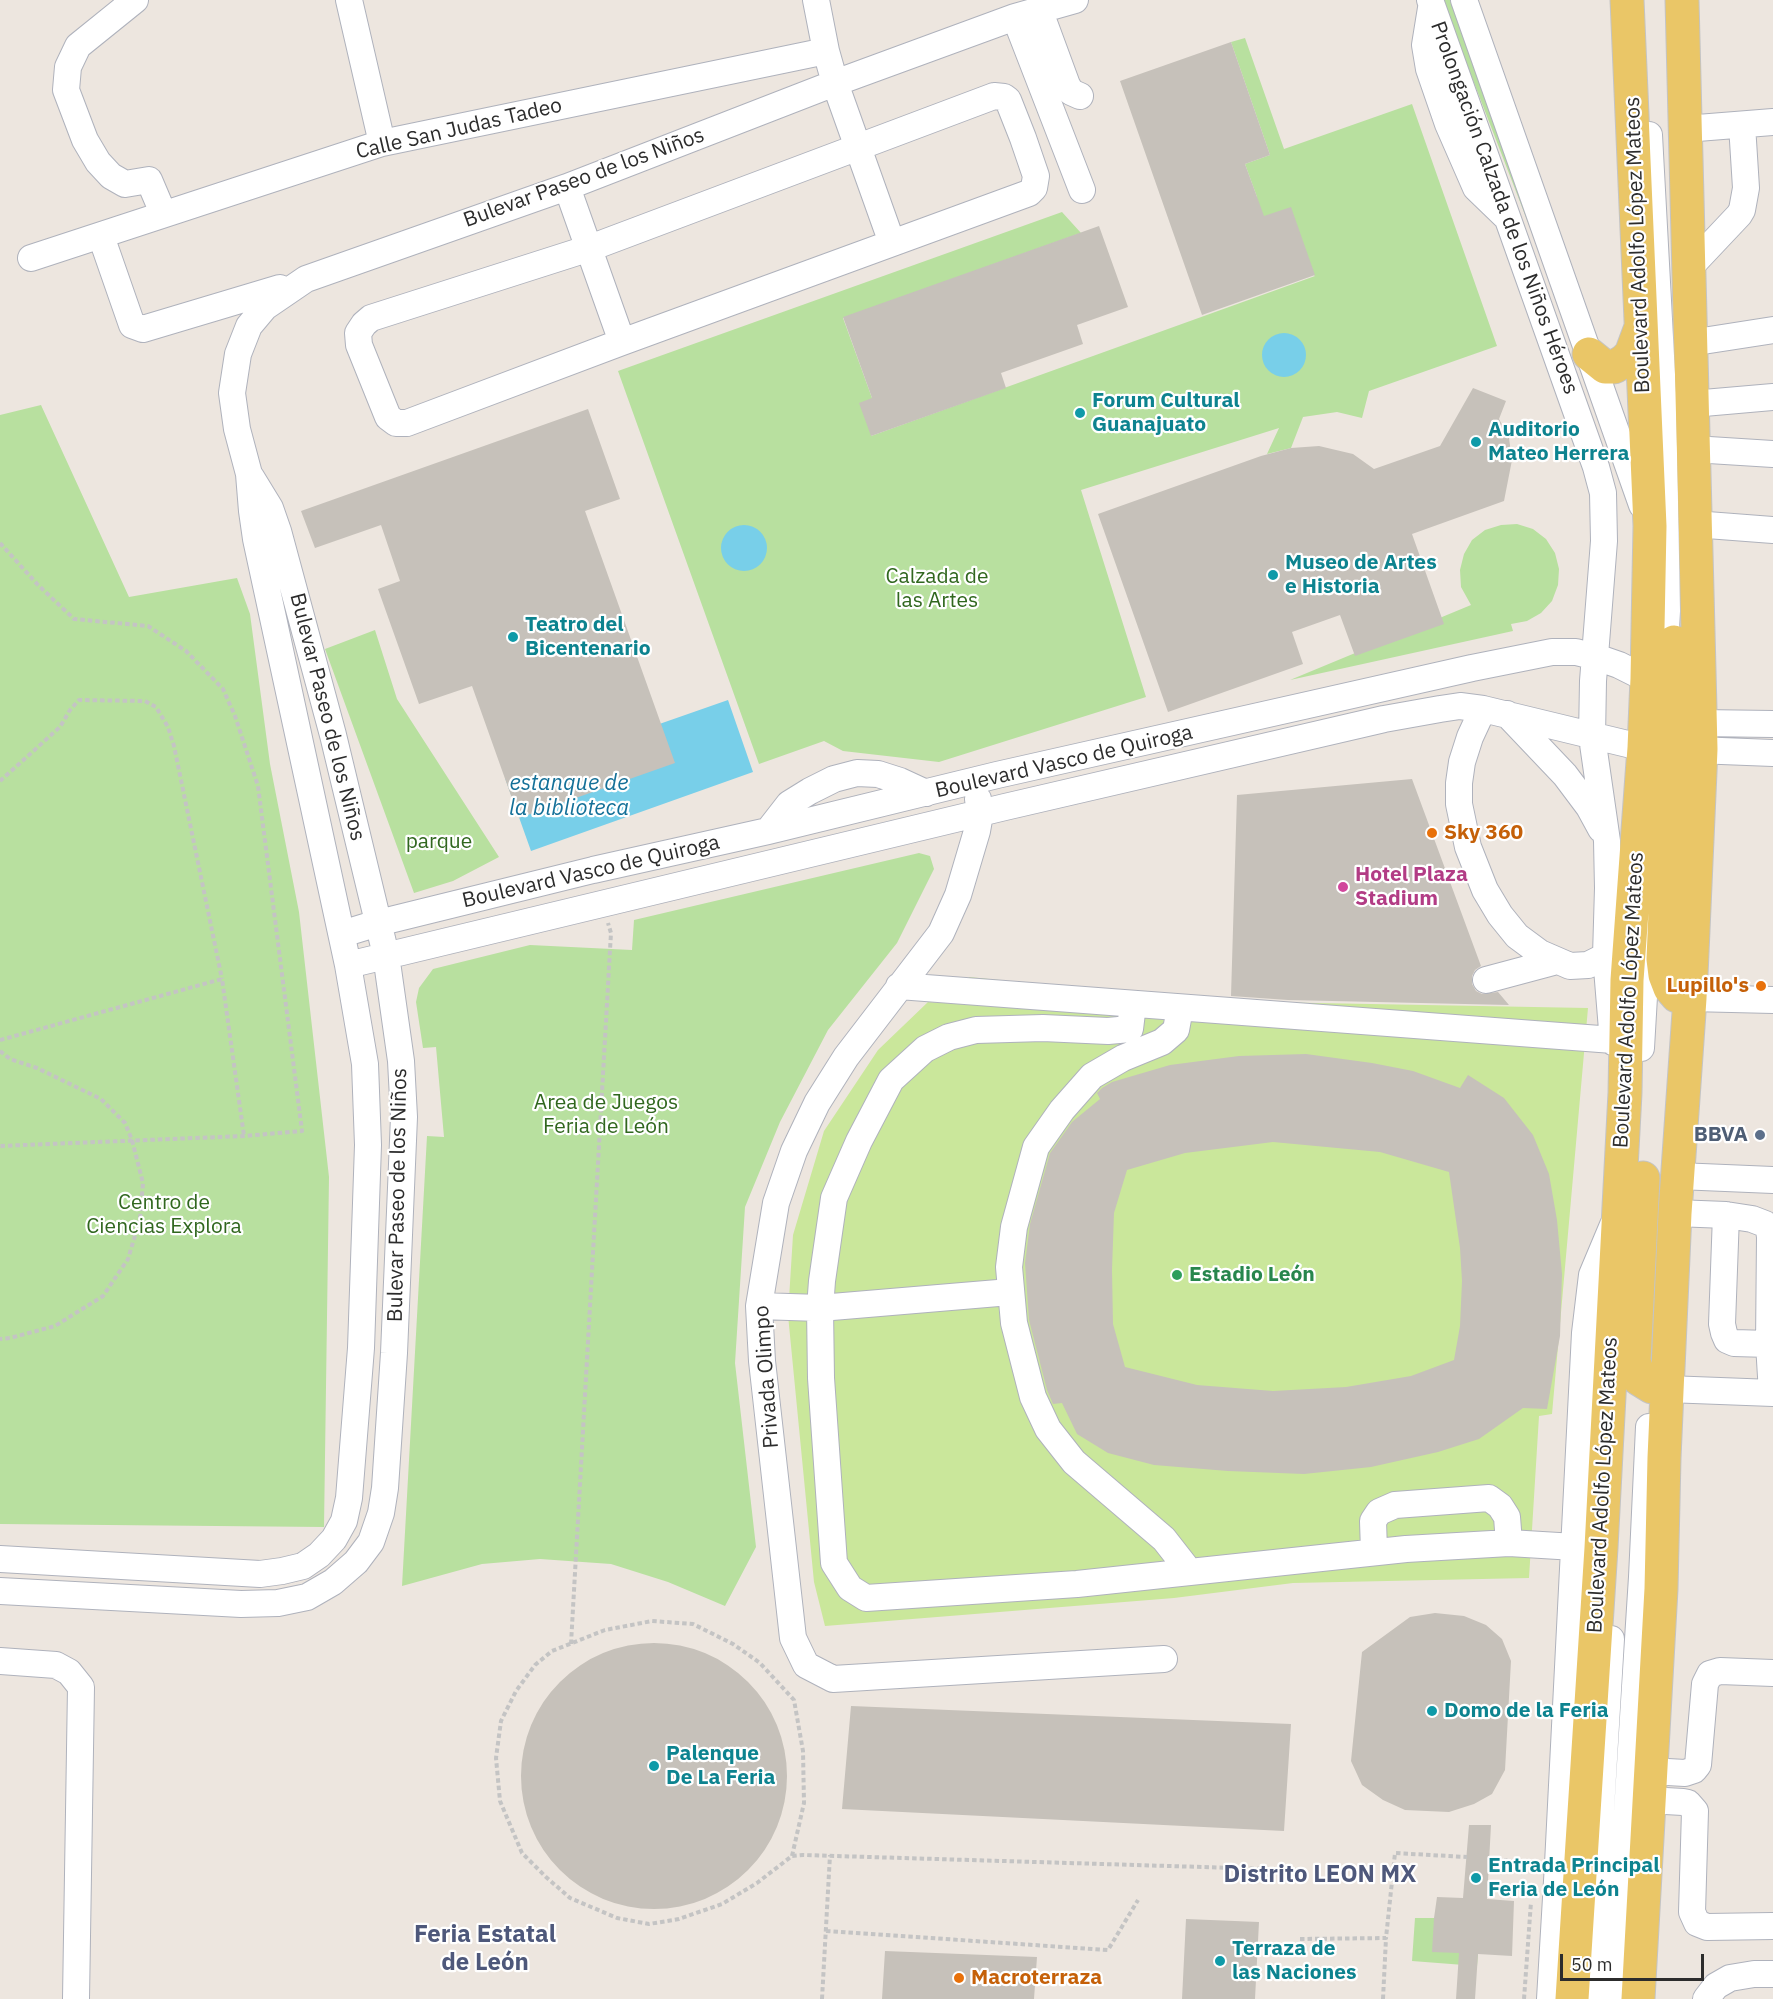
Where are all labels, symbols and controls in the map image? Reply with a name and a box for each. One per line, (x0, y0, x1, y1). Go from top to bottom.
street label: Prolongación Calzada de los Niños Héroes (1425, 18, 1583, 398)
street label: Calle San Judas Tadeo (353, 93, 565, 165)
street label: Boulevard Adolfo López Mateos (1620, 96, 1656, 394)
street label: Bulevar Paseo de los Niños (460, 123, 708, 233)
place label: Forum Cultural Guanajuato (1092, 388, 1240, 438)
marker: Forum Cultural Guanajuato (1073, 406, 1087, 420)
place label: Auditorio Mateo Herrera (1488, 417, 1629, 467)
marker: Auditorio Mateo Herrera (1469, 435, 1483, 449)
place label: Museo de Artes e Historia (1285, 550, 1437, 600)
park label: Calzada de las Artes (886, 564, 988, 614)
marker: Museo de Artes e Historia (1266, 568, 1280, 582)
street label: Bulevar Paseo de los Niños (284, 591, 370, 843)
place label: Teatro del Bicentenario (525, 612, 651, 662)
marker: Teatro del Bicentenario (506, 630, 520, 644)
street label: Boulevard Vasco de Quiroga (933, 720, 1195, 804)
water label: estanque de la biblioteca (509, 771, 629, 822)
place label: Sky 360 (1444, 820, 1523, 846)
marker: Sky 360 (1425, 826, 1439, 840)
park label: parque (406, 829, 472, 855)
street label: Boulevard Vasco de Quiroga (460, 830, 722, 914)
street label: Boulevard Adolfo López Mateos (1609, 851, 1649, 1149)
place label: Hotel Plaza Stadium (1355, 862, 1468, 912)
marker: Hotel Plaza Stadium (1336, 880, 1350, 894)
place label: Lupillo's (1666, 973, 1749, 999)
marker: Lupillo's (1754, 979, 1768, 993)
street label: Bulevar Paseo de los Niños (383, 1068, 413, 1322)
park label: Area de Juegos Feria de León (534, 1090, 678, 1140)
place label: BBVA (1694, 1122, 1748, 1148)
marker: BBVA (1753, 1128, 1767, 1142)
park label: Centro de Ciencias Explora (86, 1190, 242, 1240)
place label: Estadio León (1189, 1262, 1315, 1288)
marker: Estadio León (1170, 1268, 1184, 1282)
street label: Privada Olimpo (749, 1305, 785, 1449)
street label: Boulevard Adolfo López Mateos (1583, 1336, 1623, 1634)
place label: Domo de la Feria (1444, 1698, 1609, 1724)
marker: Domo de la Feria (1425, 1704, 1439, 1718)
place label: Palenque De La Feria (666, 1741, 775, 1791)
marker: Palenque De La Feria (647, 1759, 661, 1773)
place label: Entrada Principal Feria de León (1488, 1853, 1660, 1903)
district label: Distrito LEON MX (1224, 1861, 1416, 1889)
marker: Entrada Principal Feria de León (1469, 1871, 1483, 1885)
district label: Feria Estatal de León (414, 1921, 556, 1977)
place label: Terraza de las Naciones (1232, 1936, 1357, 1986)
scale bar (1563, 1942, 1707, 1980)
text: 50 m (1571, 1953, 1613, 1976)
marker: Terraza de las Naciones (1213, 1954, 1227, 1968)
place label: Macroterraza (971, 1965, 1102, 1991)
marker: Macroterraza (952, 1971, 966, 1985)

